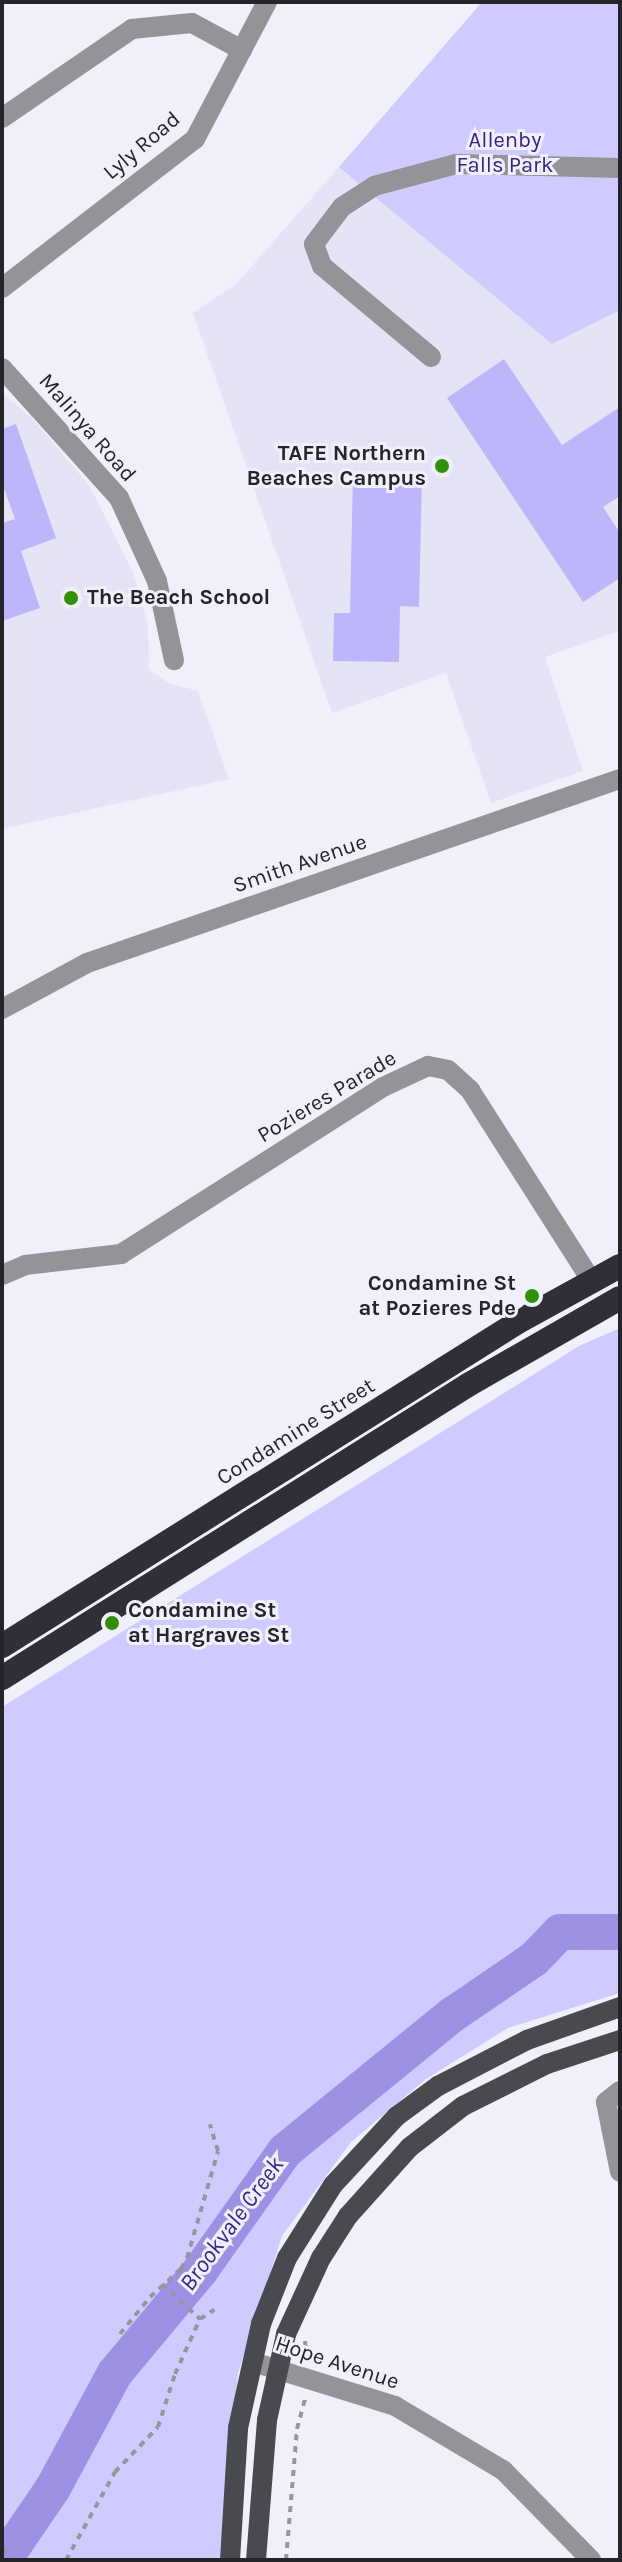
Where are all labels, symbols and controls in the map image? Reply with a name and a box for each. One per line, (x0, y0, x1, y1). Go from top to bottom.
street label: Lyly Road (98, 106, 186, 186)
park label: Allenby Falls Park (457, 127, 553, 178)
street label: Malinya Road (33, 368, 141, 488)
place label: TAFE Northern Beaches Campus (247, 440, 426, 492)
marker: TAFE Northern Beaches Campus (433, 457, 451, 475)
place label: The Beach School (87, 585, 270, 611)
marker: The Beach School (62, 589, 80, 607)
street label: Smith Avenue (230, 829, 370, 899)
street label: Pozieres Parade (253, 1045, 401, 1149)
place label: Condamine St at Pozieres Pde (358, 1270, 516, 1322)
marker: Condamine St at Pozieres Pde (523, 1287, 541, 1305)
street label: Condamine Street (212, 1373, 380, 1491)
place label: Condamine St at Hargraves St (128, 1597, 289, 1648)
marker: Condamine St at Hargraves St (103, 1614, 121, 1632)
water label: Brookvale Creek (174, 2151, 290, 2297)
street label: Hope Avenue (272, 2331, 402, 2395)

